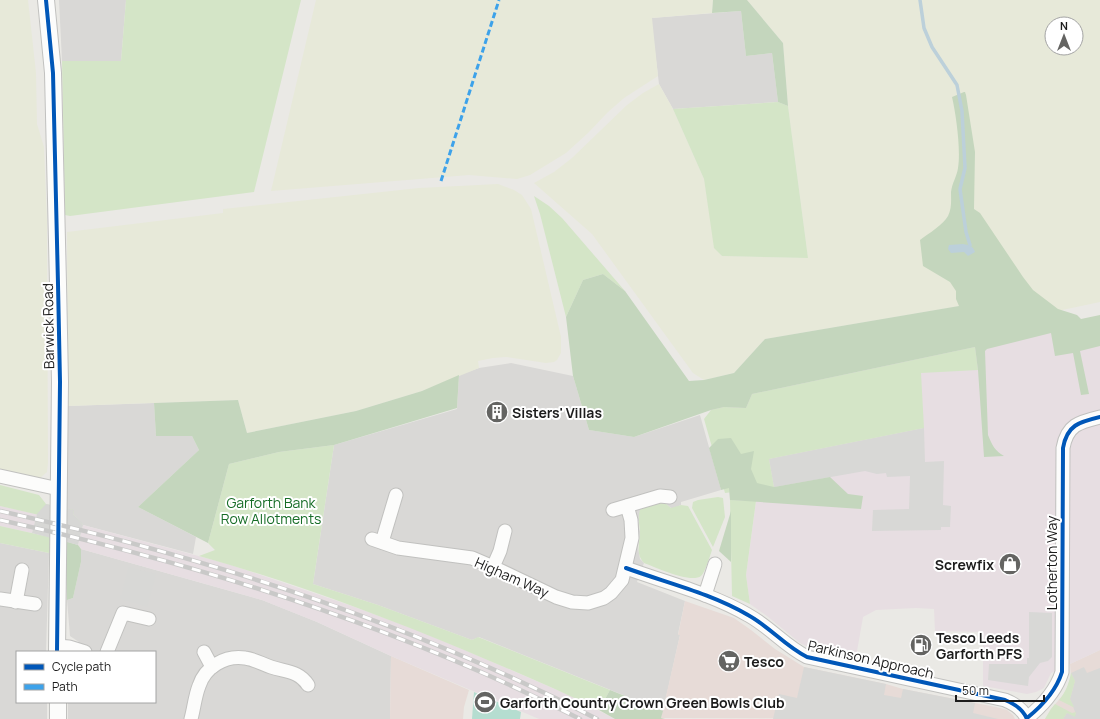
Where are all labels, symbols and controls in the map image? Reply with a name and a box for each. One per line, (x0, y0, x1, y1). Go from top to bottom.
north arrow (1044, 16, 1084, 56)
text: N (1060, 18, 1068, 33)
street label: Barwick Road (38, 283, 58, 369)
building icon: Sisters' Villas (484, 399, 510, 425)
place label: Sisters' Villas (512, 403, 602, 422)
park label: Garforth Bank Row Allotments (221, 493, 321, 528)
street label: Lotherton Way (1042, 515, 1061, 610)
shop icon: Screwfix (997, 551, 1023, 577)
street label: Higham Way (472, 552, 553, 602)
place label: Screwfix (935, 555, 994, 574)
place label: Tesco Leeds Garforth PFS (936, 628, 1022, 663)
fuel station icon: Tesco Leeds Garforth PFS (908, 632, 934, 658)
street label: Parkinson Approach (806, 635, 936, 683)
supermarket icon: Tesco (716, 648, 742, 674)
legend (16, 651, 156, 703)
place label: Tesco (744, 652, 784, 671)
text: Cycle path (52, 658, 111, 675)
scale bar (956, 677, 1044, 703)
text: Path (52, 678, 78, 695)
text: 50 m (962, 682, 989, 699)
sports icon: Garforth Country Crown Green Bowls Club (472, 689, 498, 715)
place label: Garforth Country Crown Green Bowls Club (500, 693, 785, 712)

